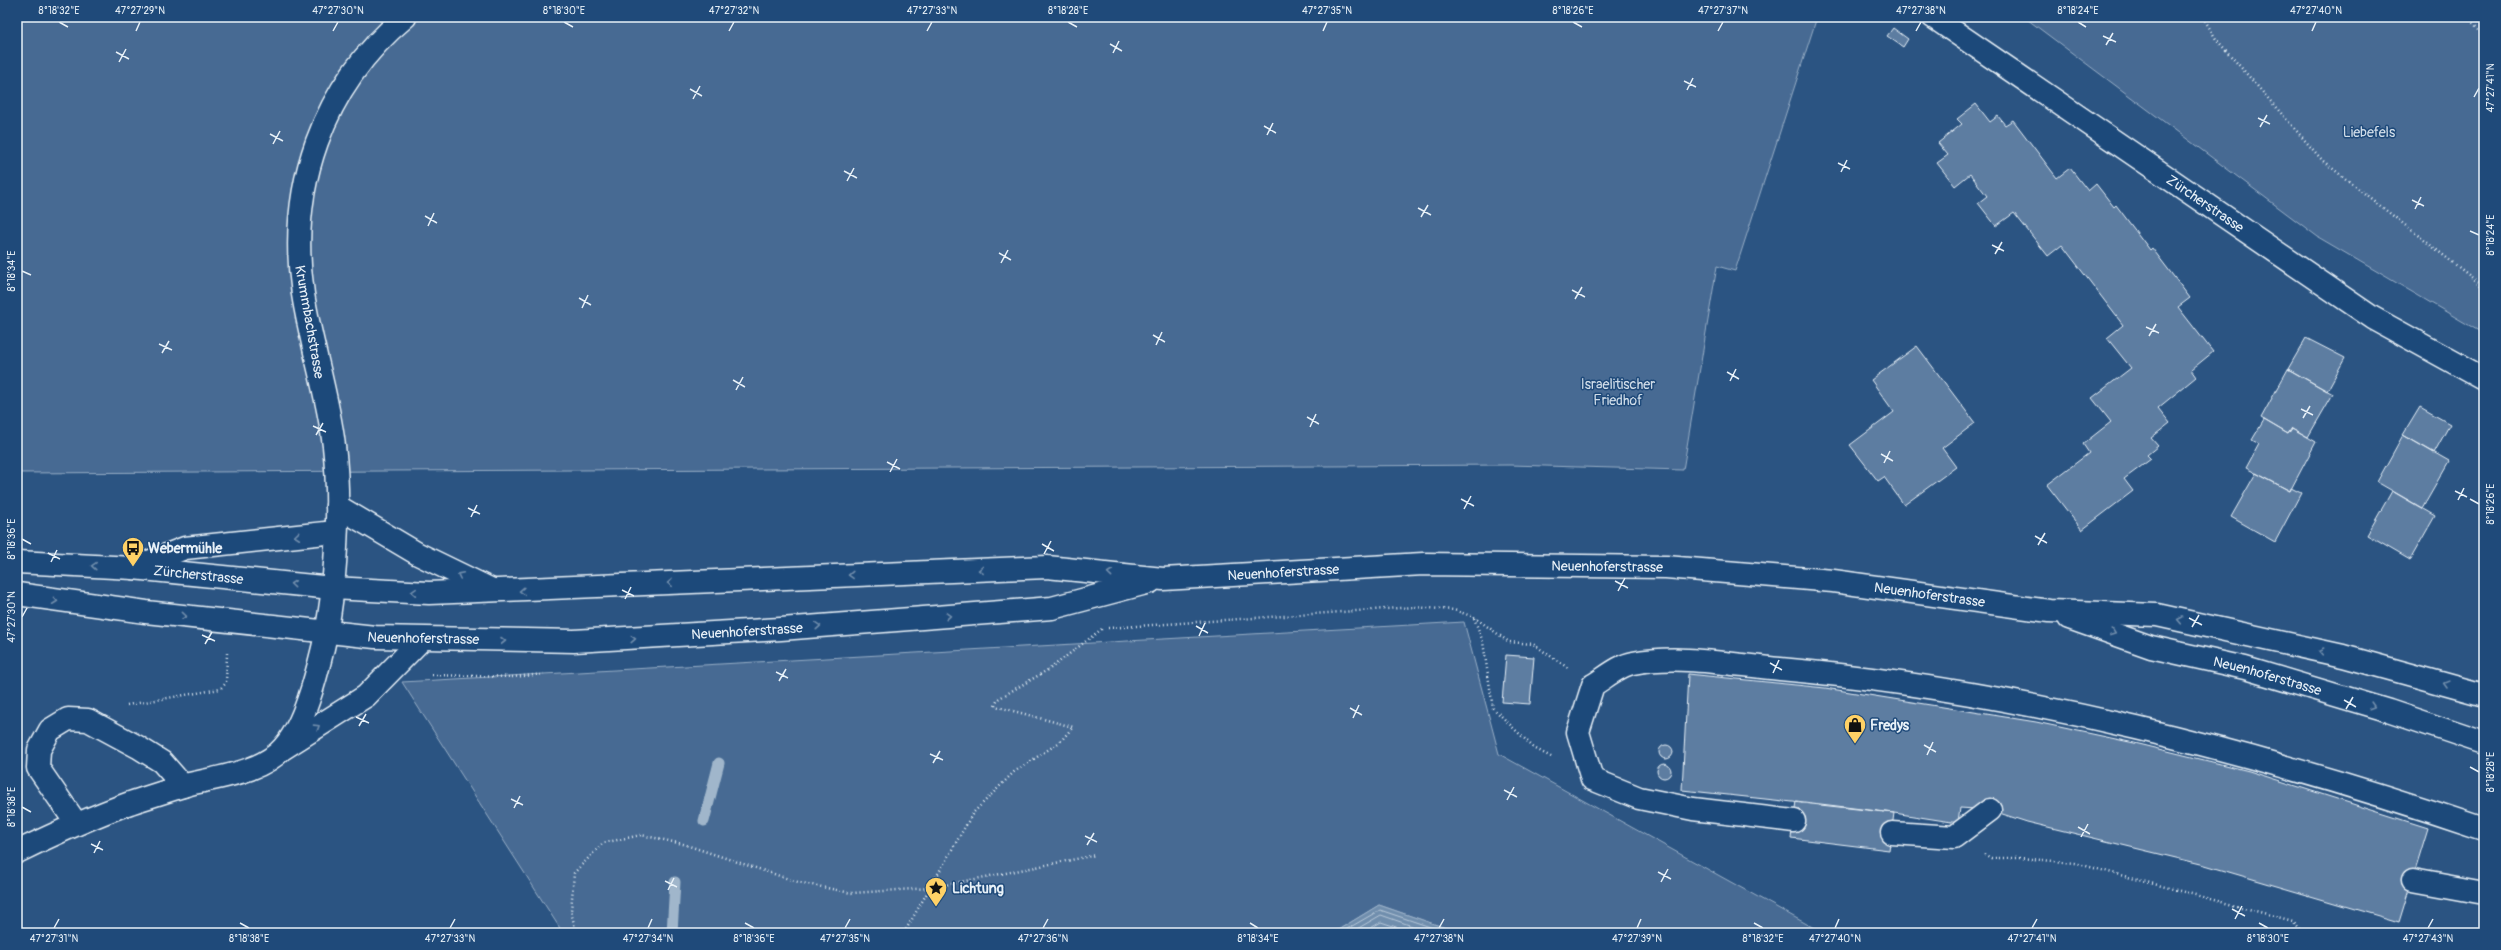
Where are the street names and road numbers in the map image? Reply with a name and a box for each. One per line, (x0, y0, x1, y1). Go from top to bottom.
street label: Zürcherstrasse (2163, 171, 2247, 236)
street label: Krummbachstrasse (291, 264, 328, 380)
street label: Neuenhoferstrasse (1551, 558, 1663, 576)
street label: Neuenhoferstrasse (1227, 561, 1340, 584)
street label: Zürcherstrasse (153, 562, 244, 588)
street label: Neuenhoferstrasse (1873, 579, 1986, 611)
street label: Neuenhoferstrasse (691, 619, 804, 643)
street label: Neuenhoferstrasse (367, 628, 479, 648)
street label: Neuenhoferstrasse (2212, 653, 2324, 699)

